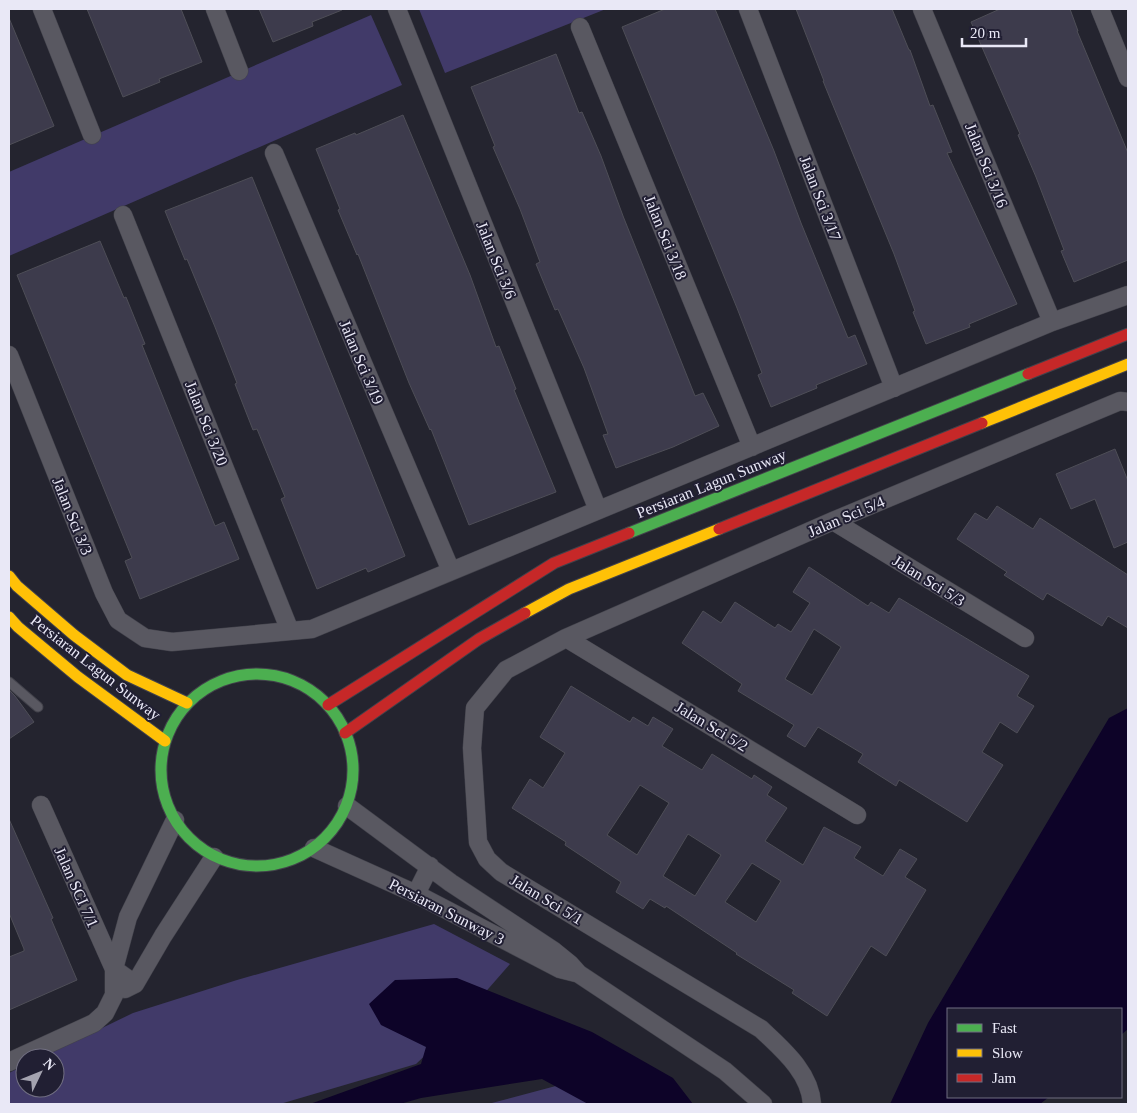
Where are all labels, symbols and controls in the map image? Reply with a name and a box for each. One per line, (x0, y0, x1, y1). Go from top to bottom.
scale bar (962, 15, 1026, 47)
text: 20 m (970, 25, 1001, 41)
street label: Jalan Sci 3/16 (962, 120, 1011, 210)
street label: Jalan Sci 3/17 (797, 153, 845, 243)
street label: Jalan Sci 3/18 (641, 192, 690, 282)
street label: Jalan Sci 3/6 (473, 219, 520, 301)
street label: Jalan Sci 3/19 (336, 318, 387, 407)
street label: Jalan Sci 3/20 (182, 378, 231, 468)
street label: Persiaran Lagun Sunway (634, 446, 789, 522)
street label: Jalan Sci 3/3 (49, 475, 96, 557)
street label: Jalan Sci 5/4 (805, 493, 887, 540)
street label: Jalan Sci 5/3 (890, 552, 968, 609)
street label: Persiaran Lagun Sunway (27, 611, 164, 724)
street label: Jalan Sci 5/2 (672, 698, 751, 755)
street label: Jalan SCI 7/1 (51, 844, 102, 930)
street label: Jalan Sci 5/1 (507, 871, 586, 928)
street label: Persiaran Sunway 3 (386, 875, 507, 949)
legend (947, 1008, 1122, 1098)
text: Fast (992, 1020, 1018, 1036)
text: Slow (992, 1045, 1023, 1061)
north arrow (15, 1048, 65, 1098)
text: N (40, 1056, 58, 1073)
text: Jam (992, 1070, 1016, 1086)

